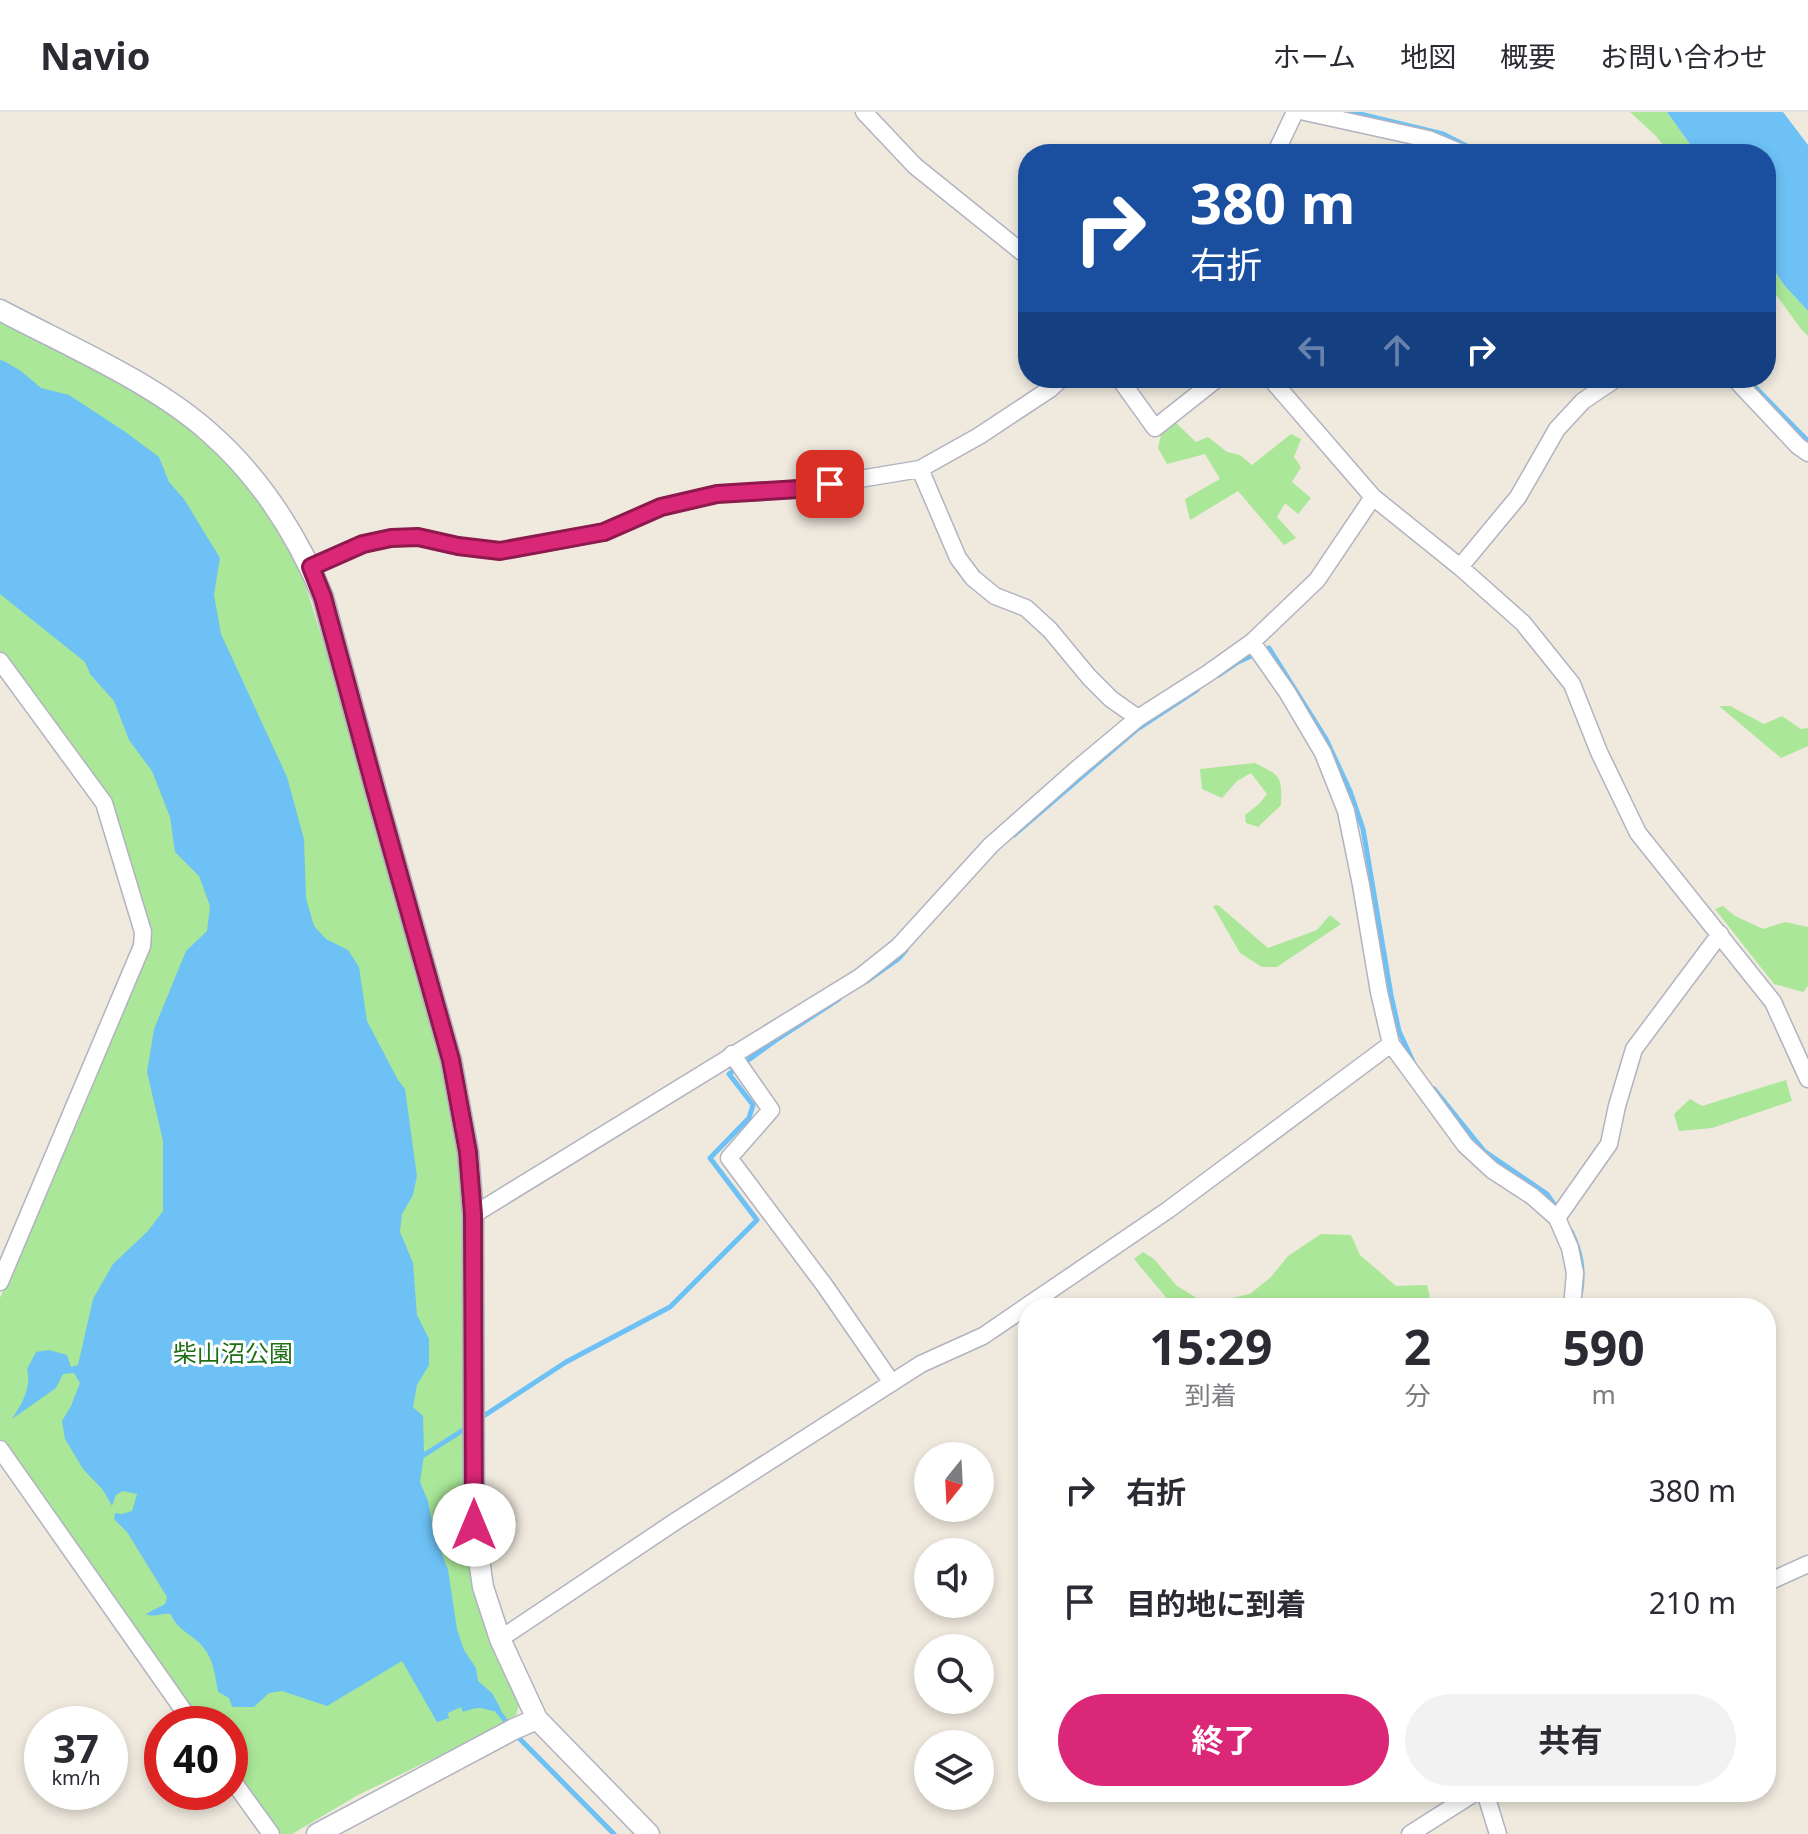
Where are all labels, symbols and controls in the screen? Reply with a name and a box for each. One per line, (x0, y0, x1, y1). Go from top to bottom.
text: Navio (40, 29, 150, 81)
text: ホーム (1273, 37, 1356, 75)
text: 地図 (1400, 37, 1456, 75)
text: 概要 (1500, 37, 1556, 75)
text: お問い合わせ (1600, 37, 1768, 75)
text: 380 m (1190, 164, 1355, 240)
icon: right (1058, 176, 1162, 280)
text: 右折 (1190, 240, 1262, 289)
icon: left (1291, 328, 1335, 372)
icon: ahead (1375, 328, 1419, 372)
icon: right (1459, 328, 1503, 372)
pin (796, 450, 864, 518)
icon: arrive (808, 462, 852, 506)
text: 15:29 (1149, 1314, 1273, 1379)
text: 2 (1404, 1314, 1431, 1379)
text: 590 (1562, 1315, 1645, 1380)
park label: 柴山沼公園 (173, 1336, 293, 1369)
text: m (1591, 1376, 1616, 1412)
text: 到着 (1185, 1377, 1237, 1413)
text: 分 (1404, 1377, 1430, 1413)
north arrow (914, 1442, 994, 1522)
map controls (914, 1442, 994, 1810)
icon: right (1058, 1468, 1102, 1512)
text: 380 m (1649, 1470, 1736, 1511)
text: 右折 (1126, 1471, 1186, 1512)
position arrow (432, 1483, 516, 1567)
button: sound (914, 1538, 994, 1618)
icon: arrive (1058, 1580, 1102, 1624)
text: 210 m (1649, 1582, 1736, 1623)
text: 目的地に到着 (1126, 1583, 1306, 1624)
button: search (914, 1634, 994, 1714)
button: 終了 (1058, 1694, 1389, 1786)
button: 共有 (1405, 1694, 1736, 1786)
speed limit sign: 40 (144, 1706, 248, 1810)
text: 37 (53, 1720, 99, 1775)
button: layers (914, 1730, 994, 1810)
text: km/h (51, 1764, 101, 1791)

